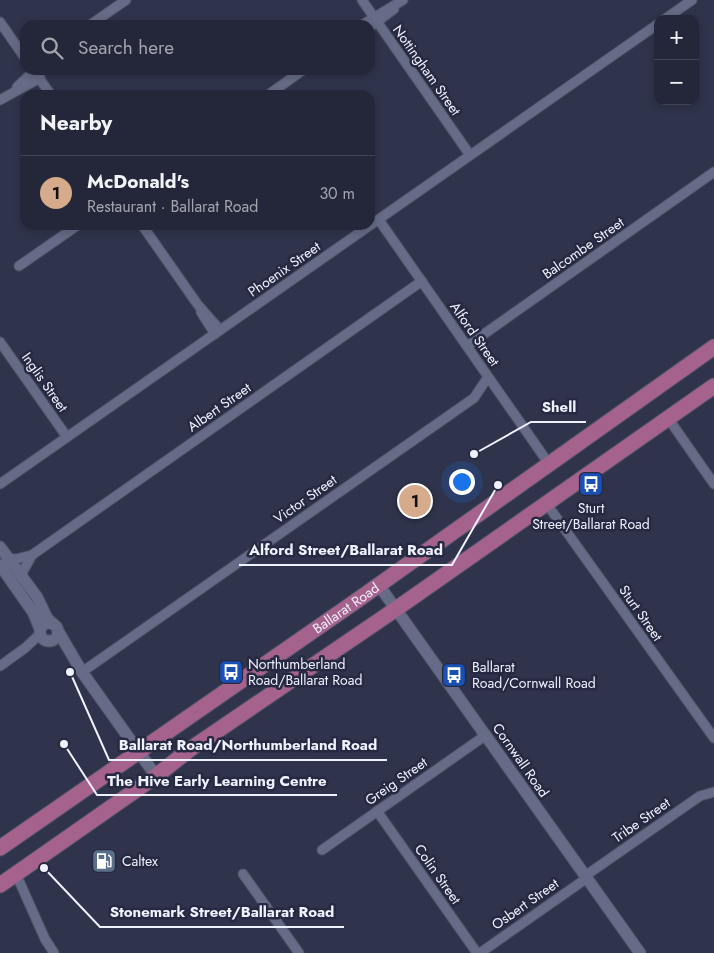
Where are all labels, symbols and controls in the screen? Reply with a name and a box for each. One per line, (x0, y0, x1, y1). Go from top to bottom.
map controls (654, 15, 699, 105)
button: + (654, 15, 699, 60)
search box (20, 20, 375, 75)
street label: Nottingham Street (388, 21, 466, 120)
icon: search (38, 34, 66, 62)
text: Search here (78, 34, 174, 61)
button: − (654, 60, 699, 105)
text: Nearby (40, 108, 112, 138)
text: McDonald's (87, 168, 189, 195)
text: 1 (52, 182, 60, 205)
text: 30 m (319, 182, 355, 205)
text: Restaurant · Ballarat Road (87, 195, 258, 218)
street label: Balcombe Street (538, 212, 628, 284)
street label: Phoenix Street (244, 236, 325, 301)
street label: Alford Street (445, 298, 505, 371)
street label: Inglis Street (17, 348, 73, 416)
street label: Albert Street (183, 377, 255, 436)
callout: Shell (531, 392, 586, 422)
text: Shell (542, 396, 576, 418)
your location (449, 469, 475, 495)
street label: Victor Street (269, 470, 341, 528)
bus stop icon: Sturt Street/Ballarat Road (578, 471, 604, 497)
pin: 1 (399, 482, 431, 520)
place label: Sturt Street/Ballarat Road (532, 498, 650, 534)
callout: Alford Street/Ballarat Road (239, 535, 452, 565)
text: Alford Street/Ballarat Road (248, 539, 443, 561)
street label: Ballarat Road (309, 578, 383, 638)
street label: Sturt Street (614, 581, 668, 646)
place label: Northumberland Road/Ballarat Road (248, 654, 362, 690)
place label: Ballarat Road/Cornwall Road (472, 657, 596, 693)
bus stop icon: Northumberland Road/Ballarat Road (218, 659, 244, 685)
bus stop icon: Ballarat Road/Cornwall Road (441, 662, 467, 688)
street label: Cornwall Road (488, 719, 554, 801)
callout: Ballarat Road/Northumberland Road (109, 730, 387, 760)
text: Ballarat Road/Northumberland Road (119, 734, 377, 756)
street label: Greig Street (361, 752, 432, 810)
callout: The Hive Early Learning Centre (97, 765, 337, 795)
text: The Hive Early Learning Centre (107, 770, 327, 792)
street label: Tribe Street (608, 792, 675, 847)
street label: Colin Street (410, 840, 466, 909)
fuel station icon: Caltex (91, 848, 117, 874)
place label: Caltex (122, 851, 158, 871)
street label: Osbert Street (487, 873, 563, 934)
callout: Stonemark Street/Ballarat Road (100, 897, 344, 927)
text: Stonemark Street/Ballarat Road (110, 901, 334, 923)

